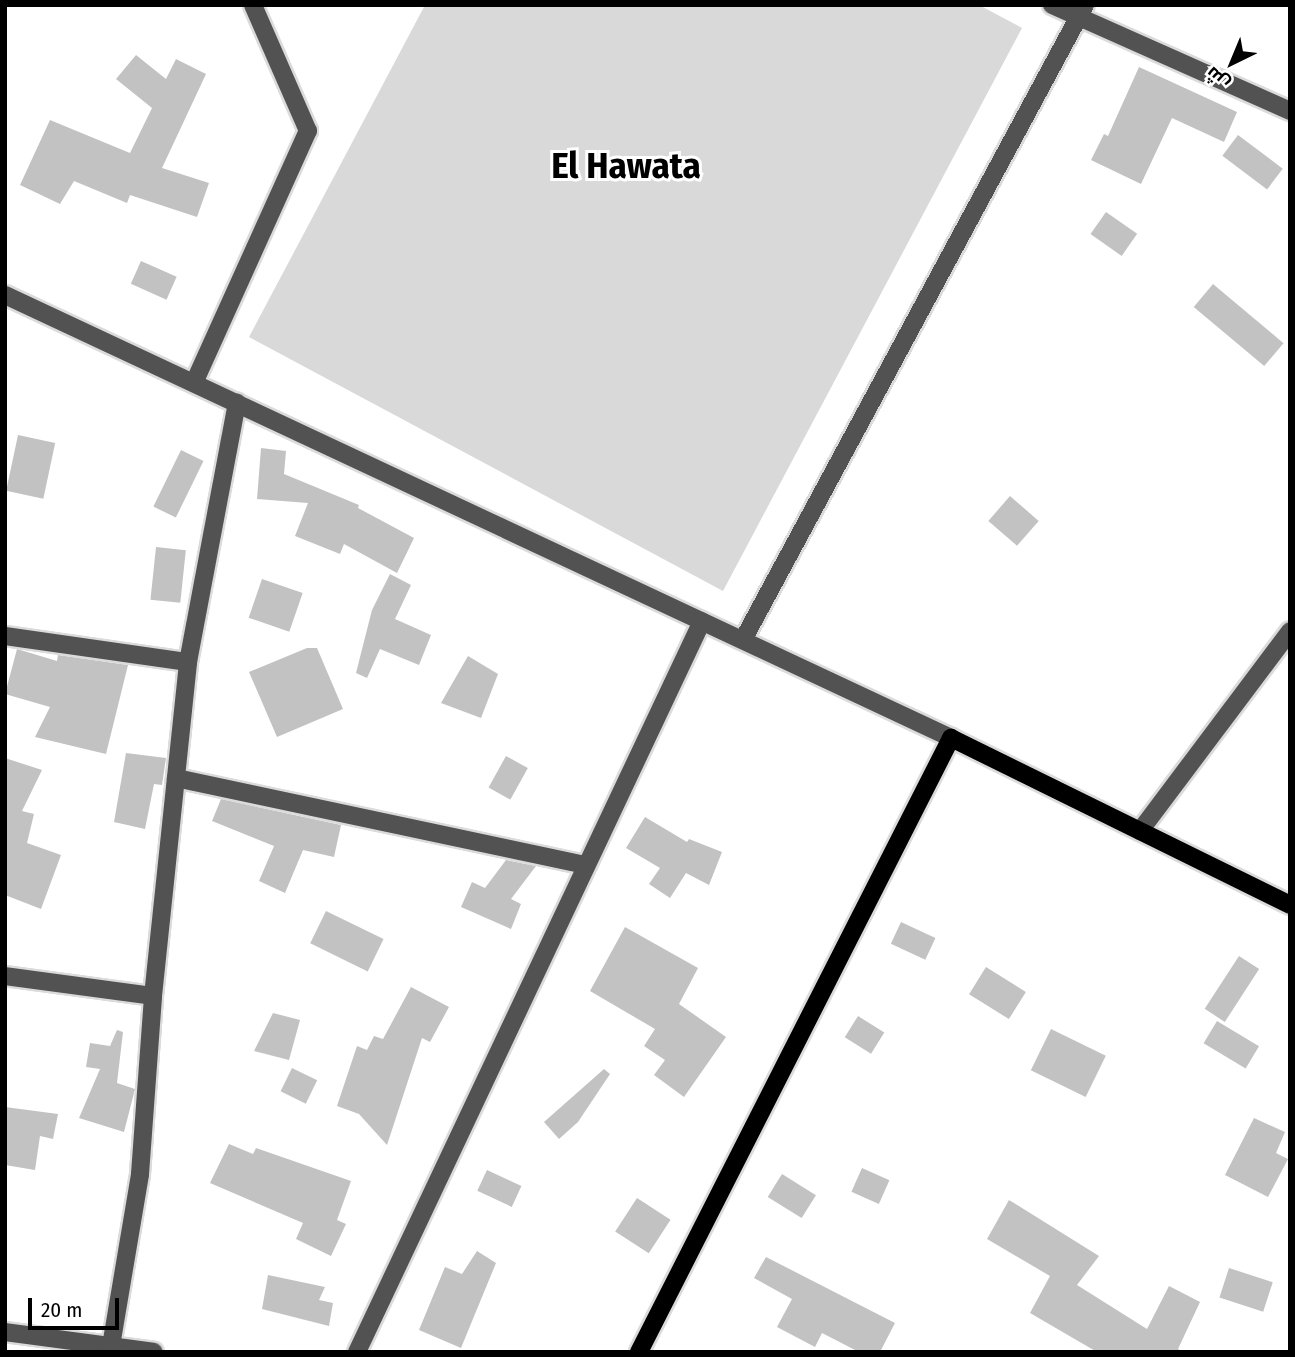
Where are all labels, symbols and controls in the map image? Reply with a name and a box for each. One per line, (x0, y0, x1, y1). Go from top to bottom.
north arrow (1197, 28, 1267, 98)
text: ش (1201, 62, 1234, 95)
district label: El Hawata (551, 144, 701, 188)
scale bar (32, 1284, 122, 1328)
text: 20 m (41, 1297, 82, 1323)

